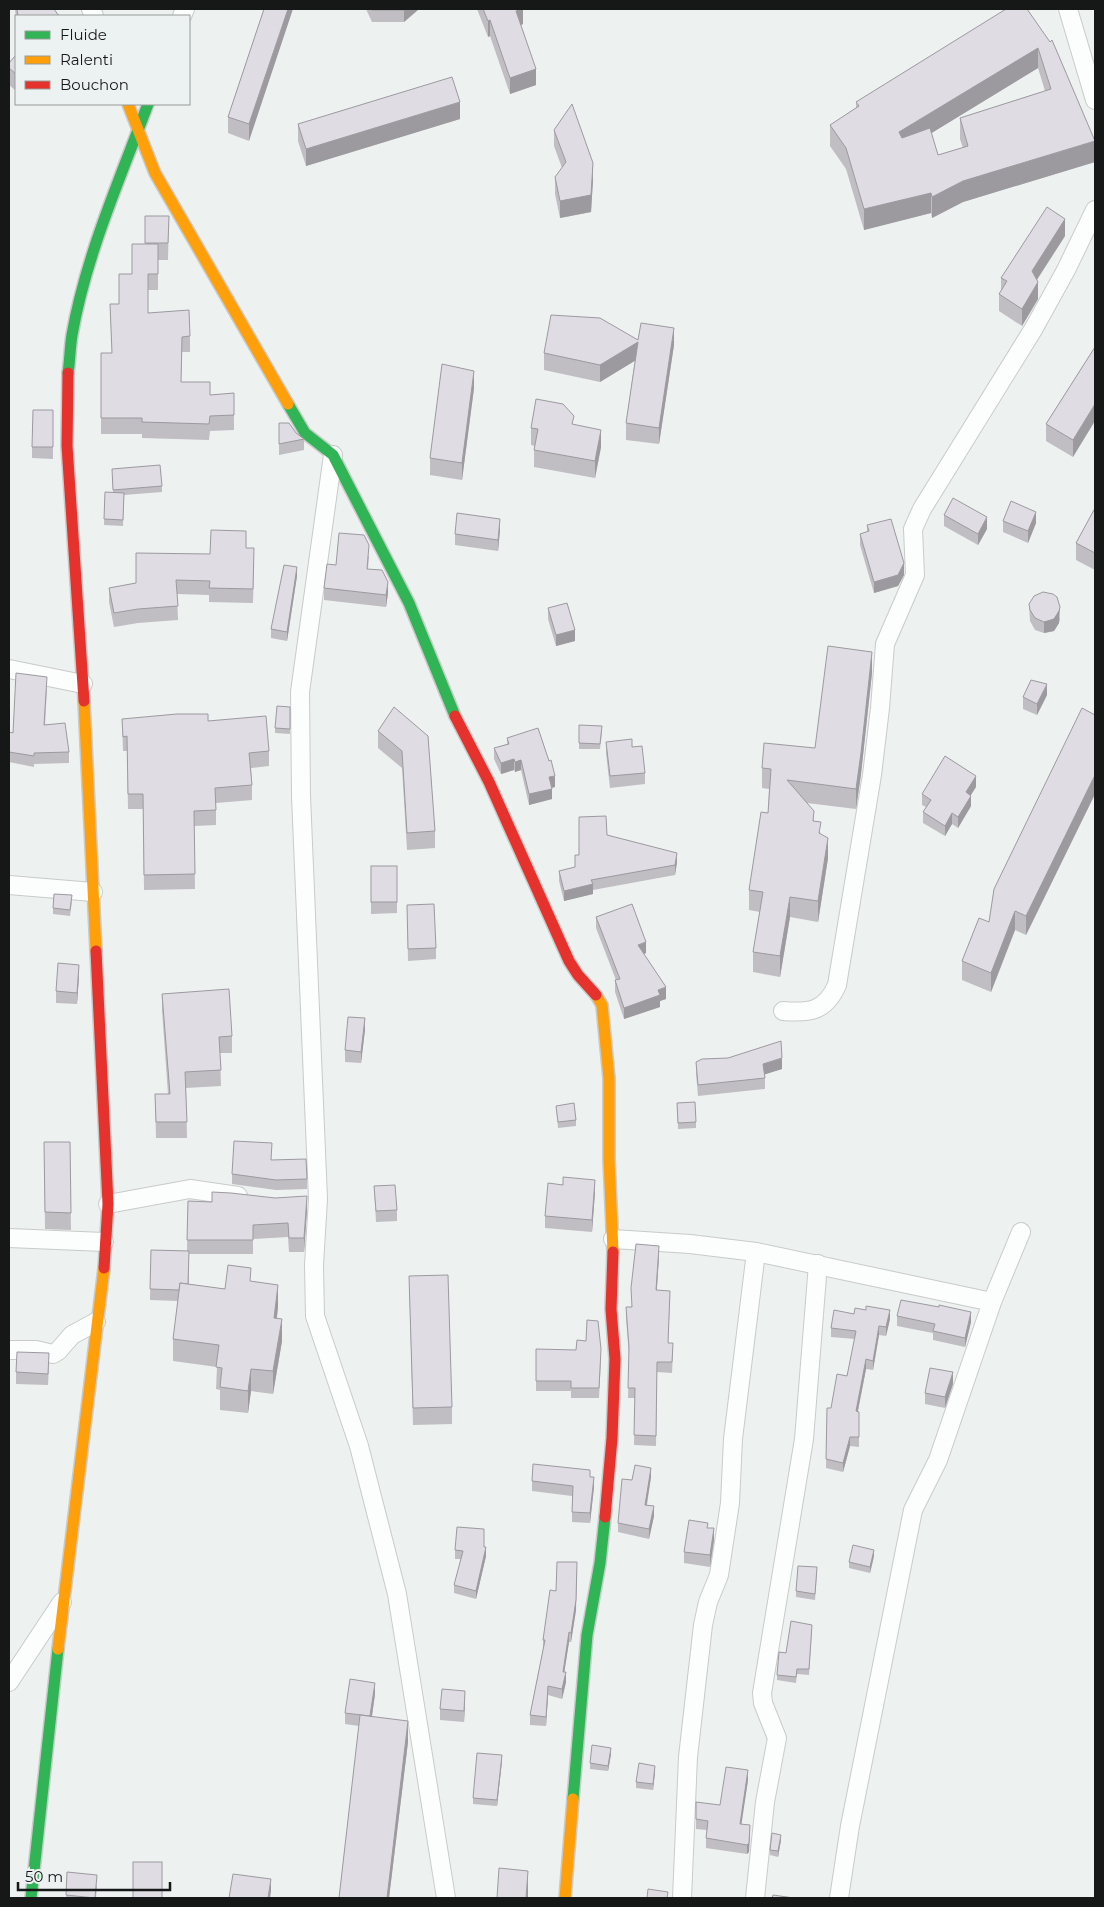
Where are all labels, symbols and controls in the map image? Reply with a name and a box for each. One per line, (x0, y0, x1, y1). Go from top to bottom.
legend (15, 15, 190, 105)
text: Fluide (60, 25, 107, 44)
text: Ralenti (60, 50, 113, 69)
text: Bouchon (60, 75, 129, 94)
scale bar (18, 1860, 170, 1892)
text: 50 m (25, 1867, 63, 1886)

